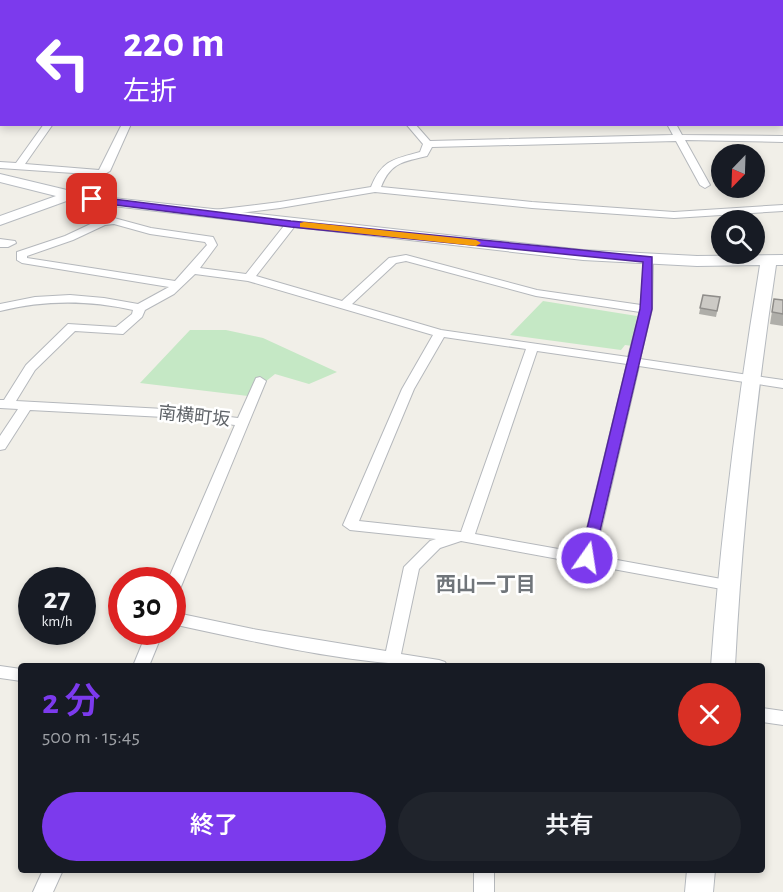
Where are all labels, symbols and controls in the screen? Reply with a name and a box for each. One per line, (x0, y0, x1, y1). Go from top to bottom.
text: 220 m (123, 22, 225, 64)
icon: left (24, 24, 102, 102)
text: 左折 (123, 78, 177, 105)
north arrow (711, 144, 765, 198)
map controls (711, 144, 765, 264)
pin (66, 173, 117, 224)
icon: arrive (75, 182, 108, 215)
button: search (711, 210, 765, 264)
street label: 南横町坂 (157, 403, 231, 430)
position arrow (555, 526, 619, 590)
speed limit sign: 30 (108, 567, 186, 645)
district label: 西山一丁目 (436, 575, 536, 595)
text: 27 (43, 584, 71, 614)
text: km/h (42, 614, 72, 629)
button: close (678, 683, 741, 746)
text: 2 分 (42, 684, 100, 720)
text: 500 m · 15:45 (42, 727, 140, 747)
button: 終了 (42, 792, 386, 861)
button: 共有 (398, 792, 741, 861)

